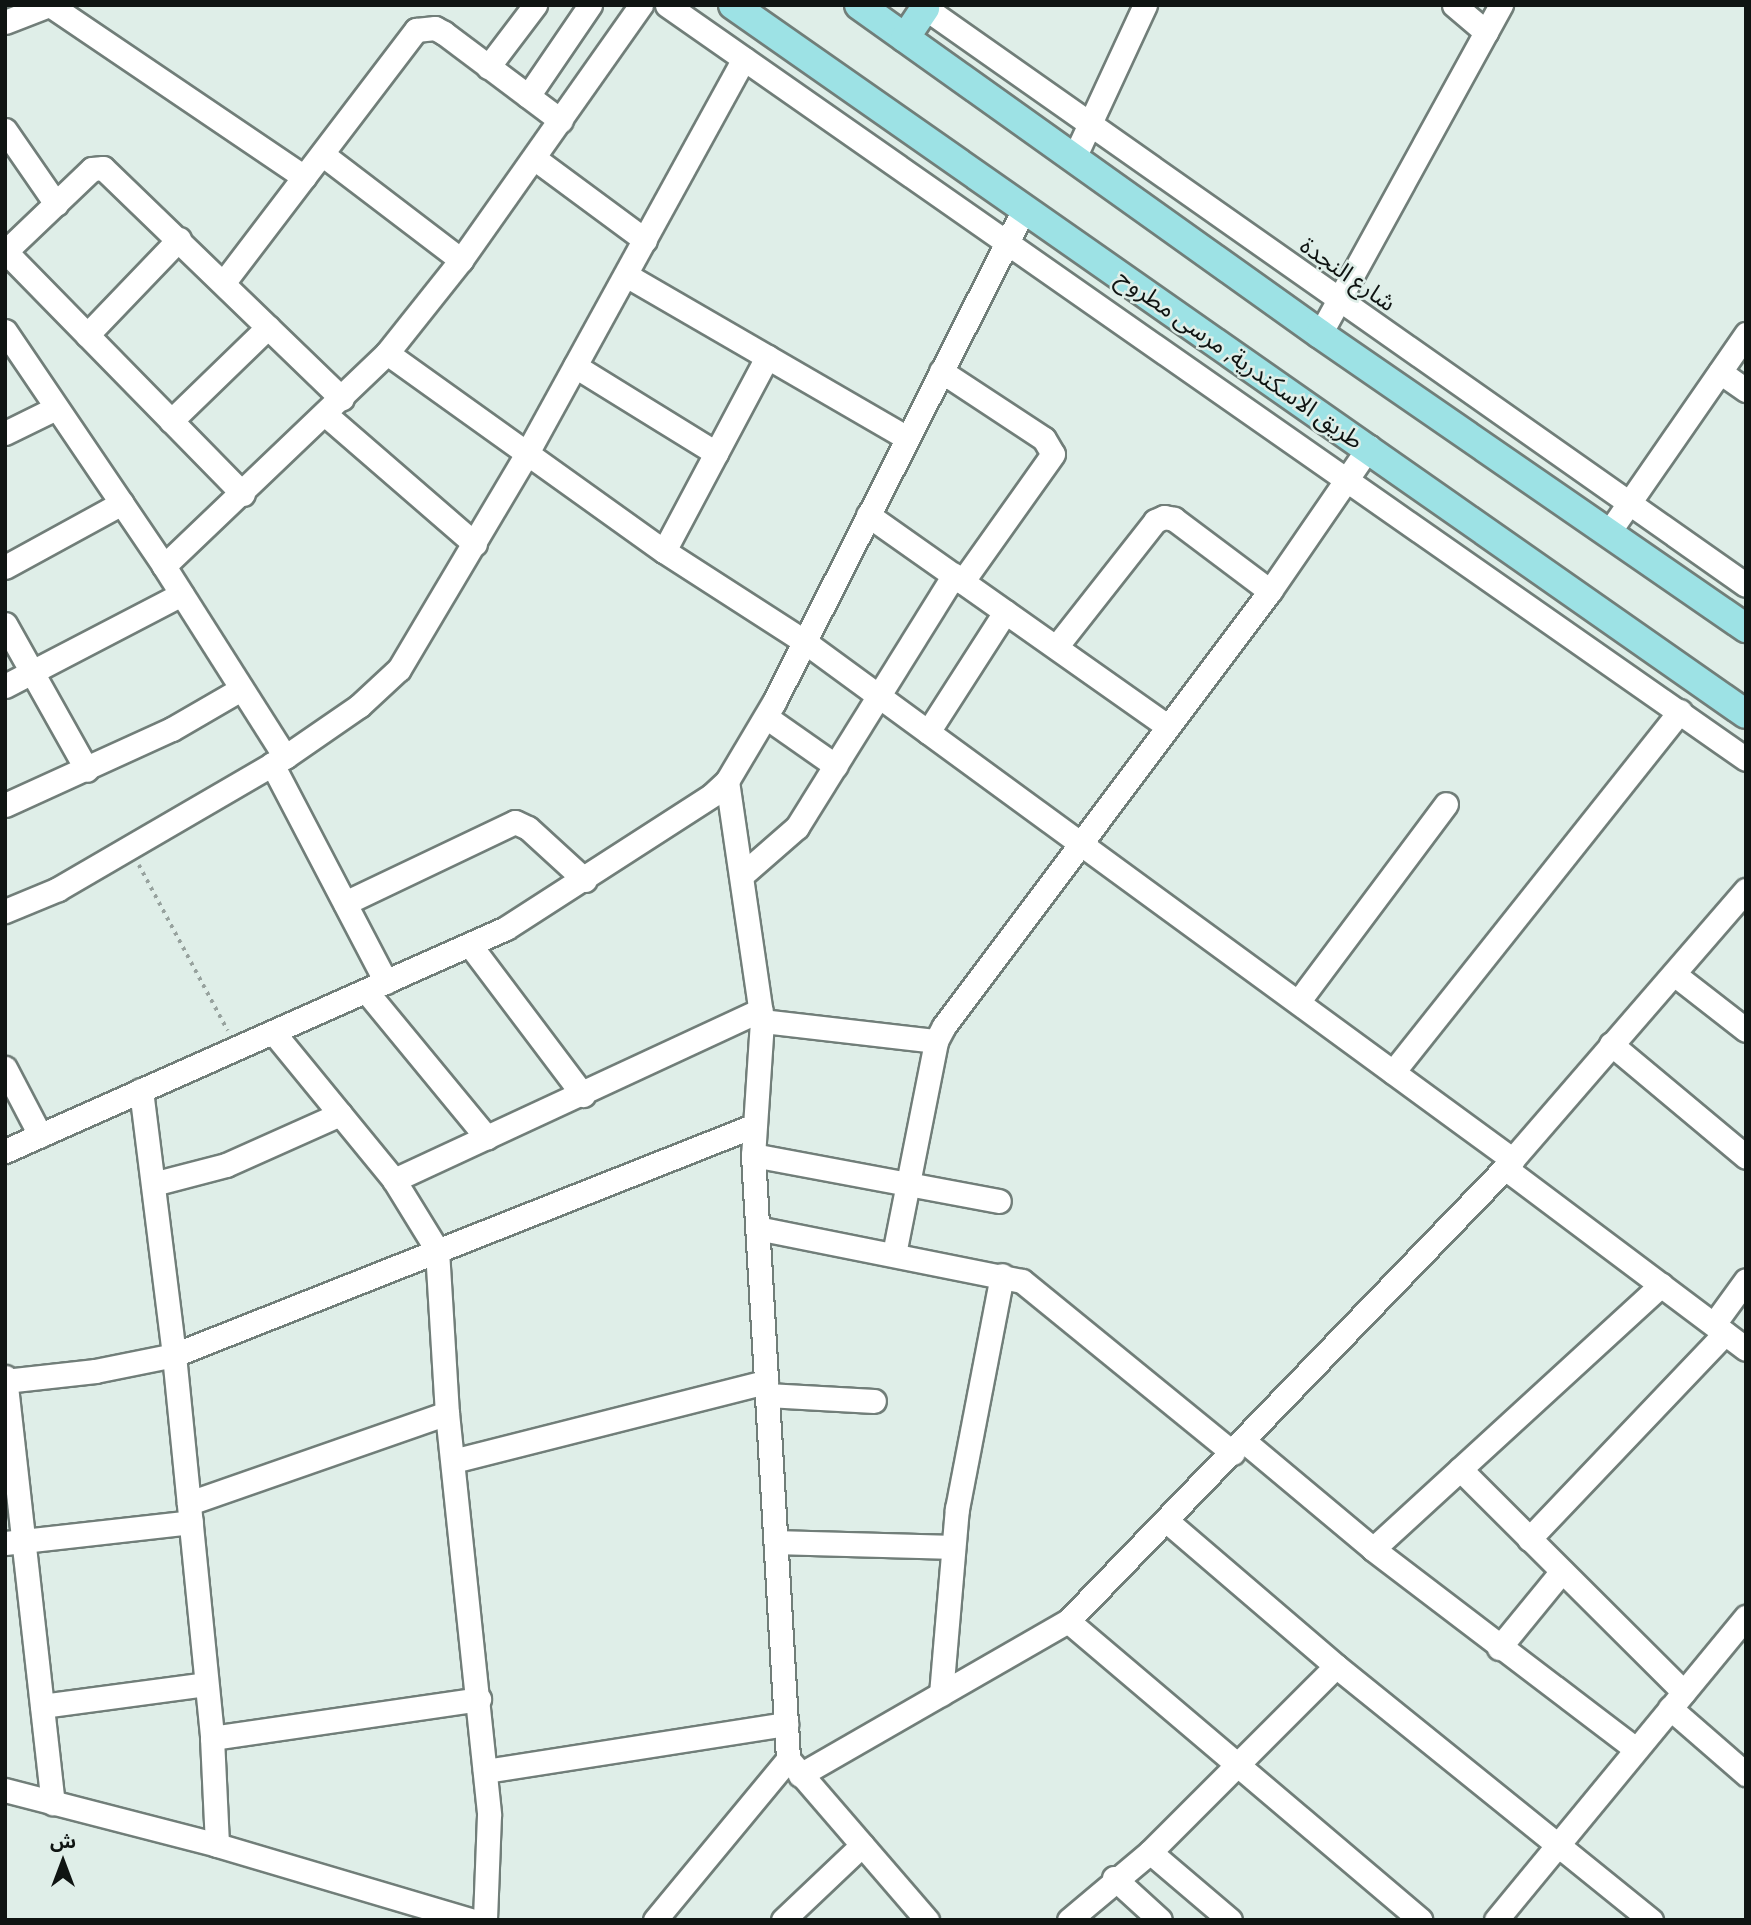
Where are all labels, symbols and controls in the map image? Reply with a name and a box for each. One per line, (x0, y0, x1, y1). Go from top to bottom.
street label: شارع النجدة (1295, 231, 1401, 317)
street label: طريق الاسكندرية, مرسى مطروح (1111, 263, 1369, 455)
text: ش (50, 1826, 76, 1855)
north arrow (28, 1827, 98, 1897)

